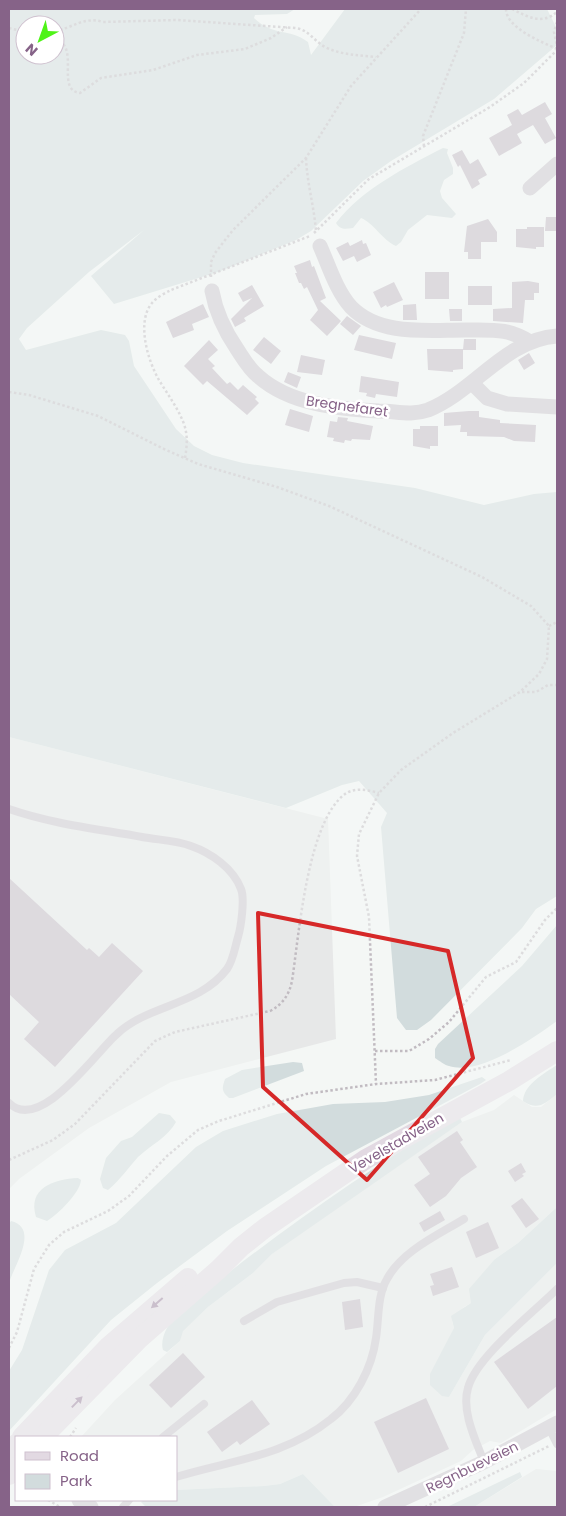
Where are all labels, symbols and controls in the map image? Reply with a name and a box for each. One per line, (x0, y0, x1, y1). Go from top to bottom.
north arrow (15, 15, 65, 65)
text: N (21, 39, 42, 61)
street label: Bregnefaret (305, 390, 389, 422)
street label: Vevelstadveien (345, 1108, 447, 1178)
one-way arrow (152, 1297, 164, 1309)
one-way arrow (71, 1396, 83, 1408)
legend (15, 1436, 178, 1501)
street label: Regnbueveien (423, 1436, 521, 1498)
text: Road (60, 1445, 99, 1466)
text: Park (60, 1470, 92, 1491)

